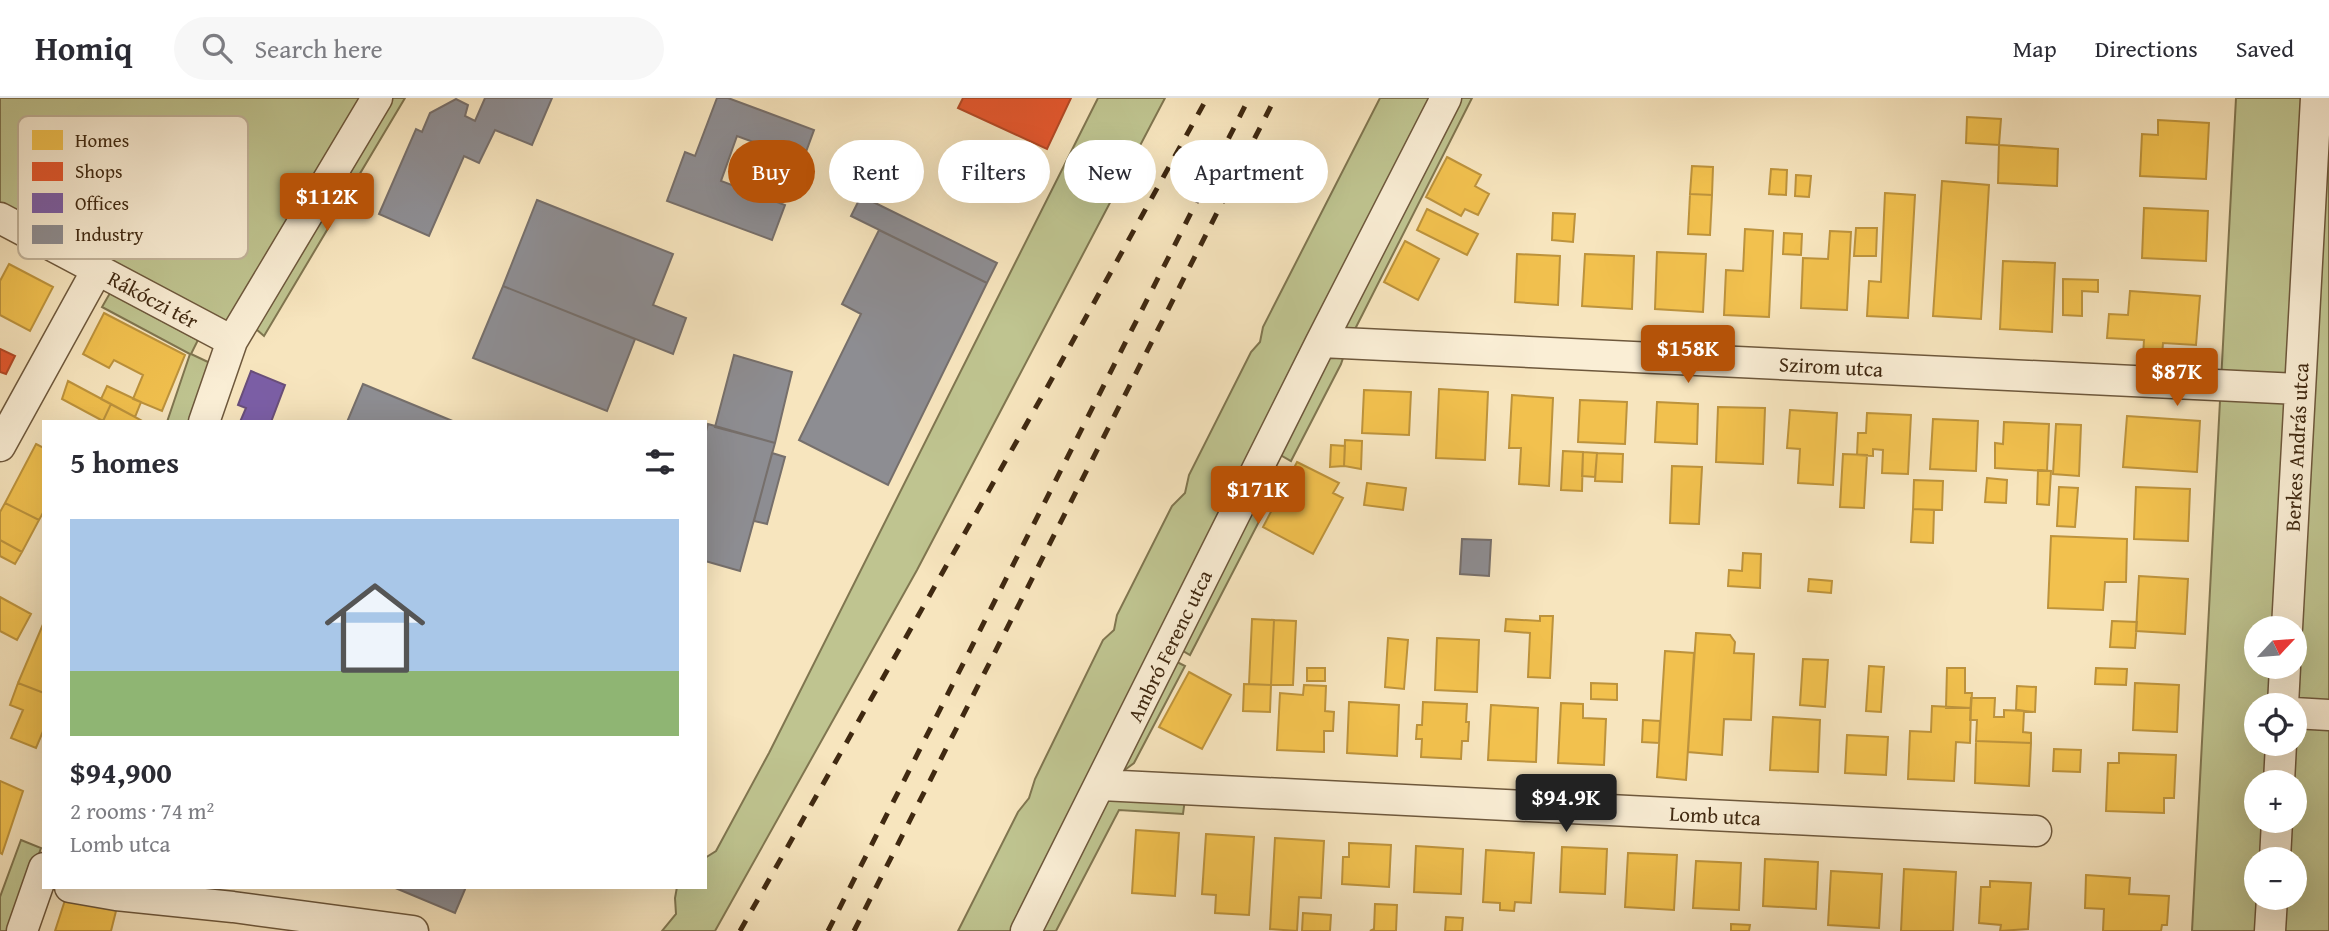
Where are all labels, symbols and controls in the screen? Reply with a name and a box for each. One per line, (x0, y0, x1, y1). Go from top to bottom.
search box (174, 17, 664, 80)
text: Homiq (35, 24, 132, 72)
icon: search (198, 29, 236, 67)
text: Search here (254, 29, 383, 68)
text: Map (2013, 31, 2057, 66)
text: Directions (2095, 31, 2198, 66)
text: Saved (2236, 31, 2294, 66)
legend (18, 116, 248, 259)
text: Homes (75, 126, 129, 154)
chip: Buy (728, 140, 815, 203)
chip: Rent (829, 140, 924, 203)
chip: Filters (938, 140, 1050, 203)
chip: New (1064, 140, 1156, 203)
chip: Apartment (1170, 140, 1328, 203)
text: Shops (75, 157, 122, 185)
pin: $112K (278, 174, 376, 233)
text: $112K (296, 179, 358, 212)
text: Offices (75, 189, 129, 217)
text: Industry (75, 220, 144, 248)
street label: Rákóczi tér (103, 263, 204, 336)
pin: $158K (1639, 326, 1737, 385)
text: $158K (1657, 331, 1719, 364)
street label: Szirom utca (1778, 348, 1884, 385)
pin: $87K (2136, 348, 2218, 408)
text: $87K (2152, 354, 2202, 387)
street label: Berkes András utca (2277, 362, 2316, 532)
text: 5 homes (70, 440, 179, 484)
icon: filters (641, 443, 679, 481)
pin: $171K (1209, 466, 1307, 526)
text: $171K (1227, 472, 1289, 505)
street label: Ambró Ferenc utca (1119, 564, 1220, 727)
icon: home (312, 565, 438, 691)
north arrow (2244, 616, 2306, 679)
map controls (2244, 616, 2307, 910)
button: locate (2244, 693, 2307, 756)
text: $94,900 (70, 750, 172, 794)
button: + (2244, 770, 2307, 833)
pin: $94.9K (1509, 774, 1623, 834)
text: $94.9K (1532, 780, 1600, 813)
text: 2 rooms · 74 m² (70, 794, 214, 827)
street label: Lomb utca (1668, 798, 1762, 833)
text: Lomb utca (70, 827, 170, 860)
button: − (2244, 847, 2307, 910)

